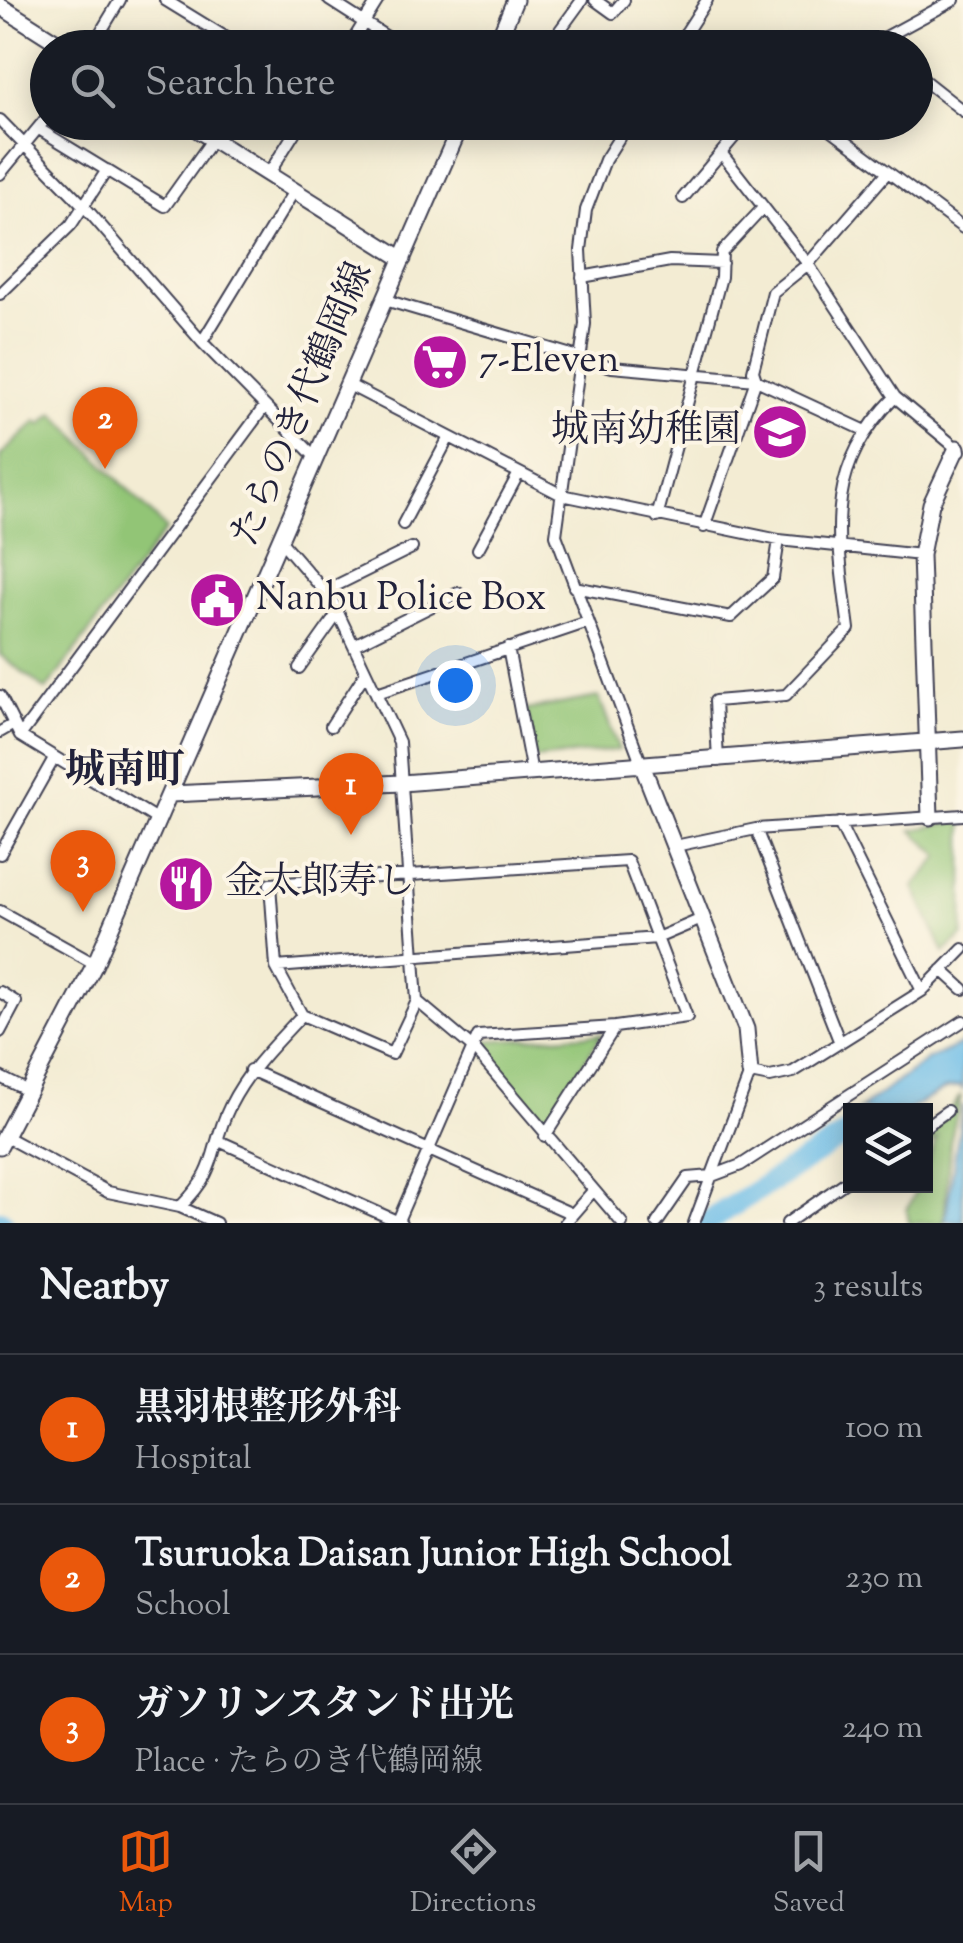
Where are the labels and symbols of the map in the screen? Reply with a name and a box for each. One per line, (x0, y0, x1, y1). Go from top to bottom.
street label: たらのき代鶴岡線 (220, 255, 388, 555)
supermarket icon: 7-Eleven (410, 332, 470, 392)
place label: 7-Eleven (479, 335, 620, 389)
pin: 2 (72, 386, 138, 469)
school or university icon: 城南幼稚園 (750, 402, 810, 462)
place label: 城南幼稚園 (551, 405, 741, 459)
public building icon: Nanbu Police Box (187, 570, 247, 630)
place label: Nanbu Police Box (256, 573, 546, 627)
your location (430, 660, 481, 711)
district label: 城南町 (65, 744, 185, 801)
pin: 1 (318, 752, 384, 835)
pin: 3 (51, 830, 116, 912)
restaurant icon: 金太郎寿し (156, 854, 216, 914)
place label: 金太郎寿し (225, 857, 415, 911)

